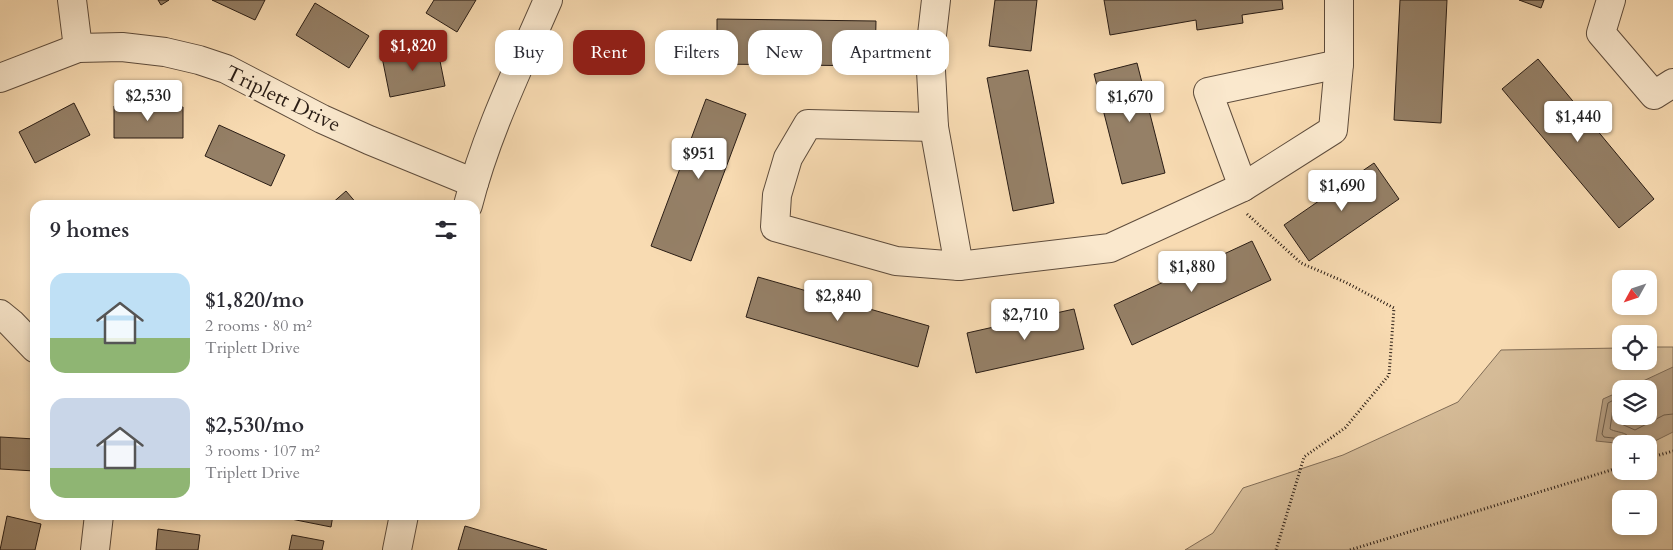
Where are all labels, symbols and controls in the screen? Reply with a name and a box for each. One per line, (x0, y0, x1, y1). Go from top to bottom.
pin: $1,820 (372, 30, 454, 72)
chip: Buy (495, 30, 563, 75)
chip: Rent (573, 30, 645, 75)
chip: Filters (655, 30, 738, 75)
chip: New (748, 30, 822, 75)
chip: Apartment (832, 30, 949, 75)
text: $1,820 (390, 35, 436, 57)
street label: Triplett Drive (221, 59, 345, 139)
pin: $2,530 (107, 80, 189, 122)
pin: $1,670 (1089, 80, 1171, 123)
text: $2,530 (125, 85, 171, 107)
text: $1,670 (1107, 86, 1153, 108)
pin: $1,440 (1537, 100, 1619, 143)
text: $1,440 (1555, 106, 1601, 128)
pin: $951 (669, 138, 729, 180)
text: $951 (683, 143, 715, 165)
pin: $1,690 (1301, 170, 1383, 212)
text: $1,690 (1319, 175, 1365, 197)
text: 9 homes (50, 216, 129, 245)
icon: filters (432, 216, 460, 244)
pin: $1,880 (1151, 250, 1233, 293)
text: $1,880 (1169, 256, 1215, 278)
north arrow (1612, 270, 1658, 315)
map controls (1612, 270, 1657, 535)
pin: $2,840 (797, 280, 879, 322)
text: $2,840 (815, 285, 861, 307)
text: $1,820/mo (205, 286, 304, 315)
icon: home (90, 293, 150, 353)
pin: $2,710 (984, 298, 1066, 341)
text: $2,710 (1002, 304, 1048, 326)
text: 2 rooms · 80 m² (205, 315, 312, 337)
button: locate (1612, 325, 1657, 370)
text: Triplett Drive (205, 337, 300, 359)
button: layers (1612, 380, 1657, 425)
text: $2,530/mo (205, 411, 304, 440)
icon: home (90, 418, 150, 478)
button: + (1612, 435, 1657, 480)
text: 3 rooms · 107 m² (205, 440, 320, 462)
text: Triplett Drive (205, 462, 300, 484)
button: − (1612, 490, 1657, 535)

